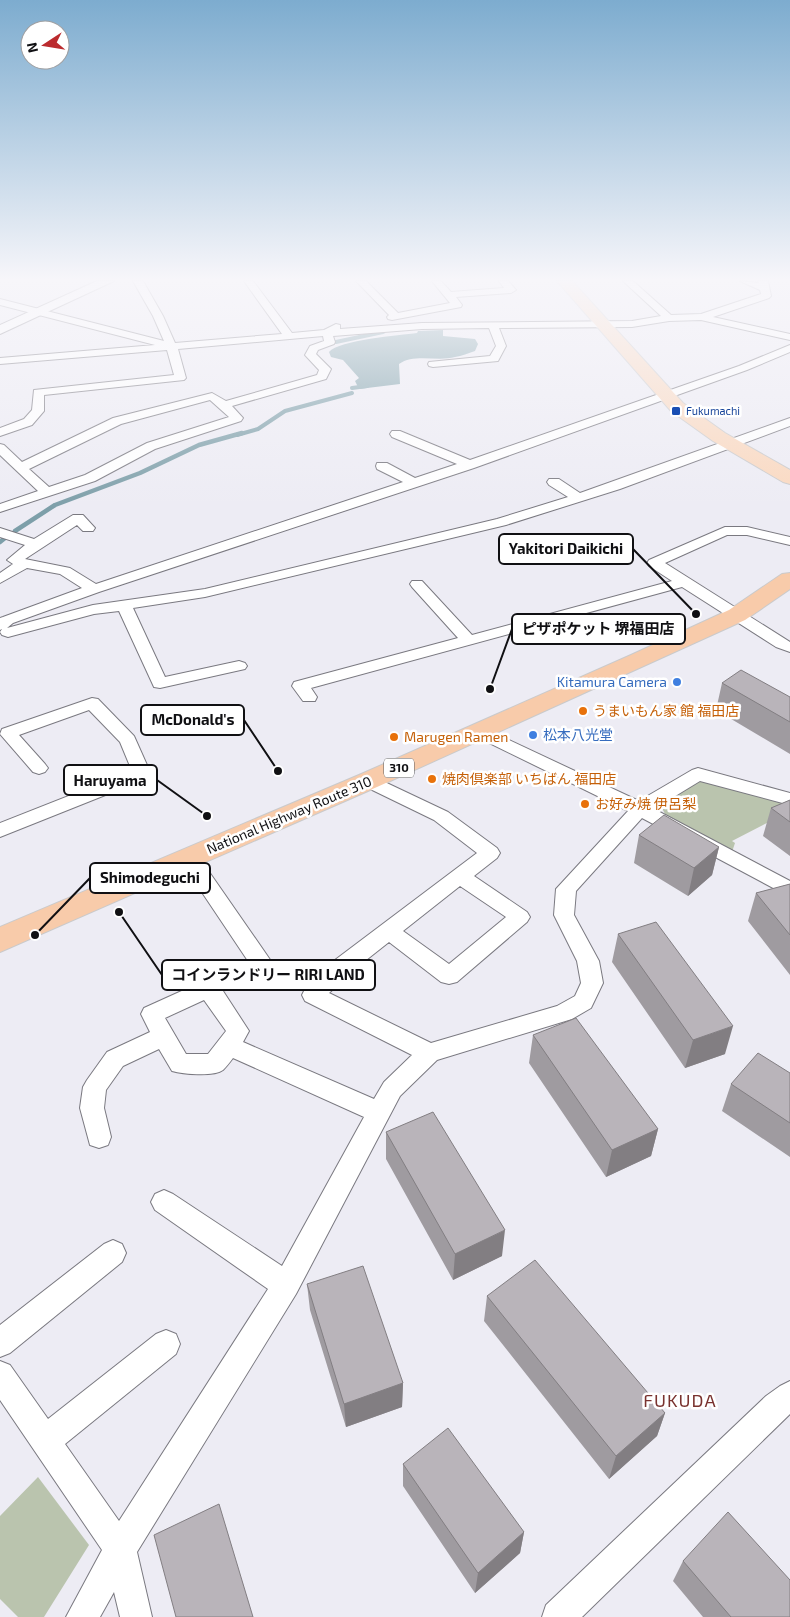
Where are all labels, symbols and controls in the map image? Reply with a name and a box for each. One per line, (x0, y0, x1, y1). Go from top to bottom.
north arrow (20, 20, 70, 70)
text: N (22, 41, 41, 55)
place label: Fukumachi (686, 404, 740, 417)
marker: Fukumachi (670, 405, 682, 417)
callout: Yakitori Daikichi (499, 534, 633, 564)
text: Yakitori Daikichi (509, 539, 623, 557)
callout: ピザポケット 堺福田店 (512, 614, 685, 644)
text: ピザポケット 堺福田店 (521, 619, 675, 637)
place label: Kitamura Camera (557, 673, 667, 690)
marker: Kitamura Camera (671, 676, 683, 688)
place label: うまいもん家 館 福田店 (593, 702, 739, 719)
callout: McDonald's (141, 705, 244, 735)
marker: うまいもん家 館 福田店 (577, 705, 589, 717)
text: McDonald's (151, 710, 235, 728)
place label: 松本八光堂 (543, 726, 613, 743)
place label: Marugen Ramen (404, 728, 508, 745)
marker: 松本八光堂 (527, 729, 539, 741)
marker: Marugen Ramen (388, 731, 400, 743)
road number: 310 (384, 758, 414, 778)
callout: Haruyama (64, 765, 157, 795)
place label: 焼肉倶楽部 いちばん 福田店 (442, 770, 616, 787)
text: Haruyama (74, 771, 146, 790)
street label: National Highway Route 310 (204, 772, 374, 857)
marker: 焼肉倶楽部 いちばん 福田店 (426, 773, 438, 785)
place label: お好み焼 伊呂梨 (595, 795, 696, 812)
marker: お好み焼 伊呂梨 (579, 798, 591, 810)
callout: Shimodeguchi (90, 863, 210, 893)
text: Shimodeguchi (100, 868, 200, 886)
callout: コインランドリー RIRI LAND (162, 960, 375, 990)
text: コインランドリー RIRI LAND (171, 965, 365, 983)
district label: FUKUDA (643, 1389, 717, 1411)

